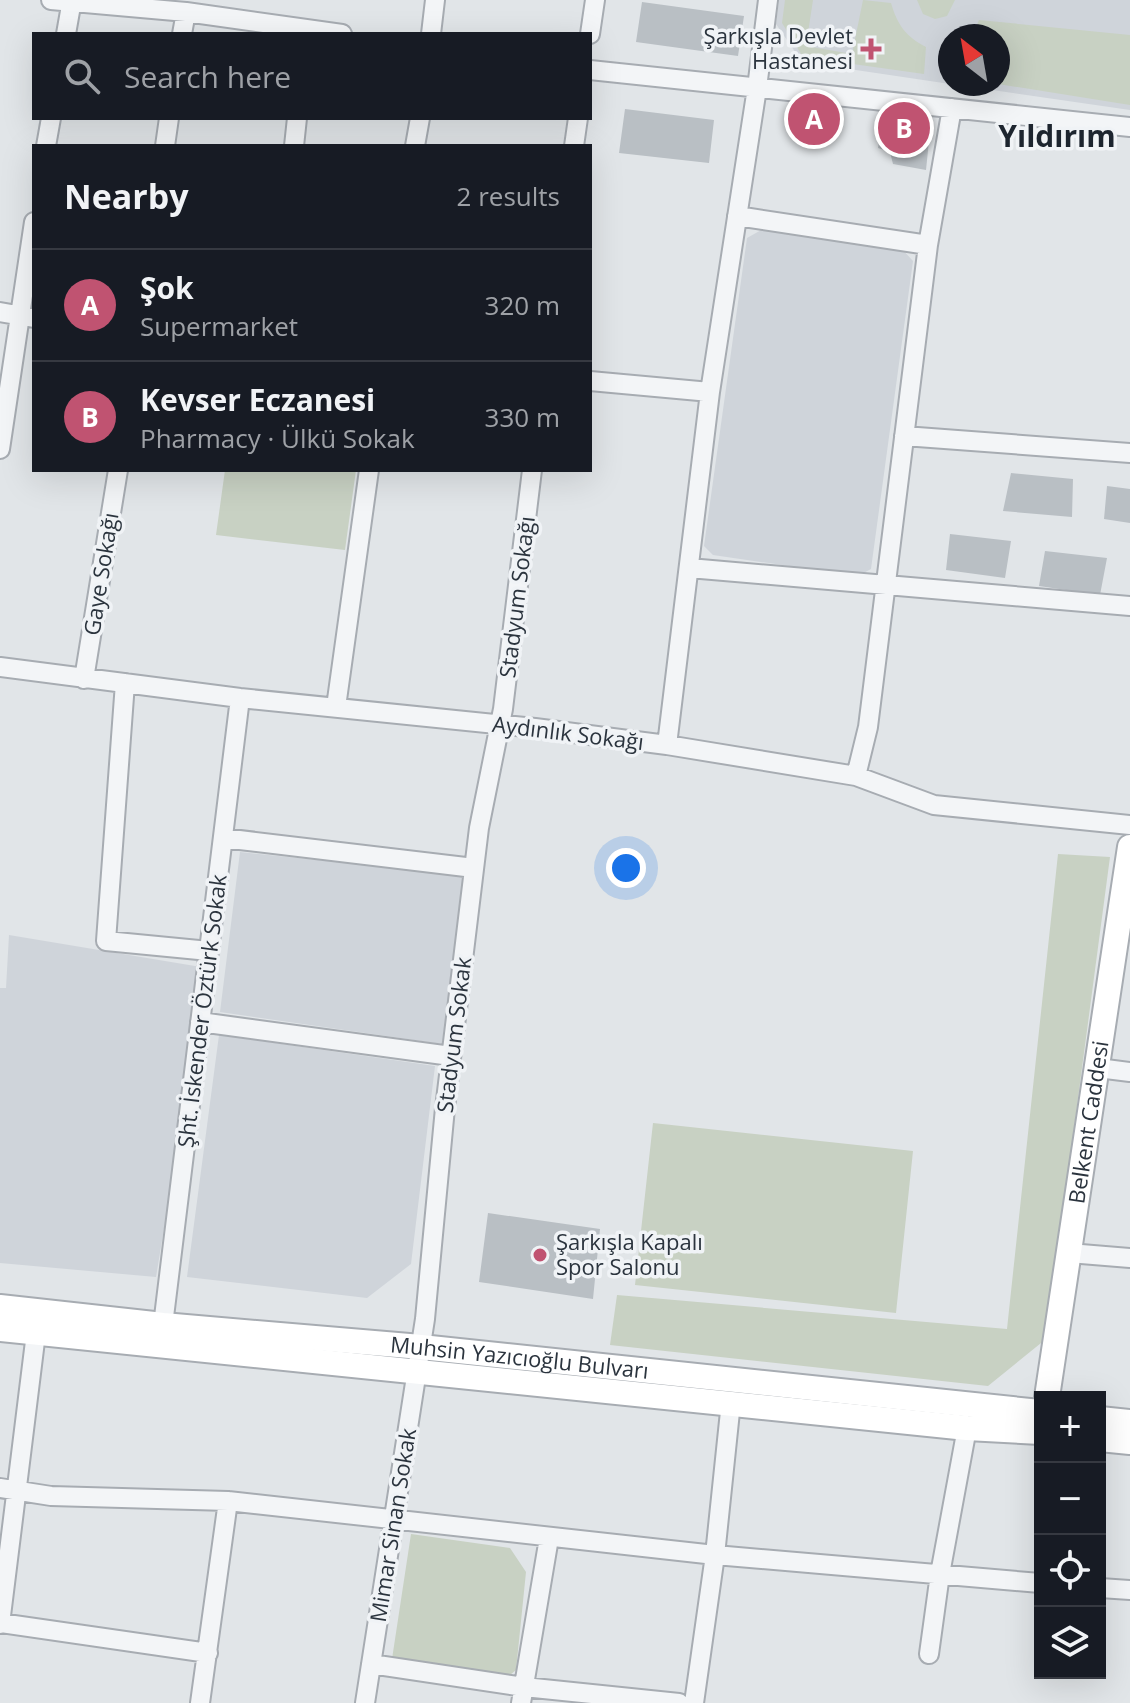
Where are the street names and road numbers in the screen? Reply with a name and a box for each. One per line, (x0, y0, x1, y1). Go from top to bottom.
street label: Gaye Sokağı (76, 510, 125, 637)
street label: Stadyum Sokağı (491, 514, 541, 679)
street label: Aydınlık Sokağı (491, 708, 646, 756)
street label: Şht. İskender Öztürk Sokak (169, 872, 233, 1149)
street label: Stadyum Sokak (429, 955, 478, 1115)
street label: Belkent Caddesi (1060, 1038, 1115, 1206)
street label: Muhsin Yazıcıoğlu Bulvarı (389, 1328, 650, 1385)
street label: Mimar Sinan Sokak (362, 1425, 422, 1624)

